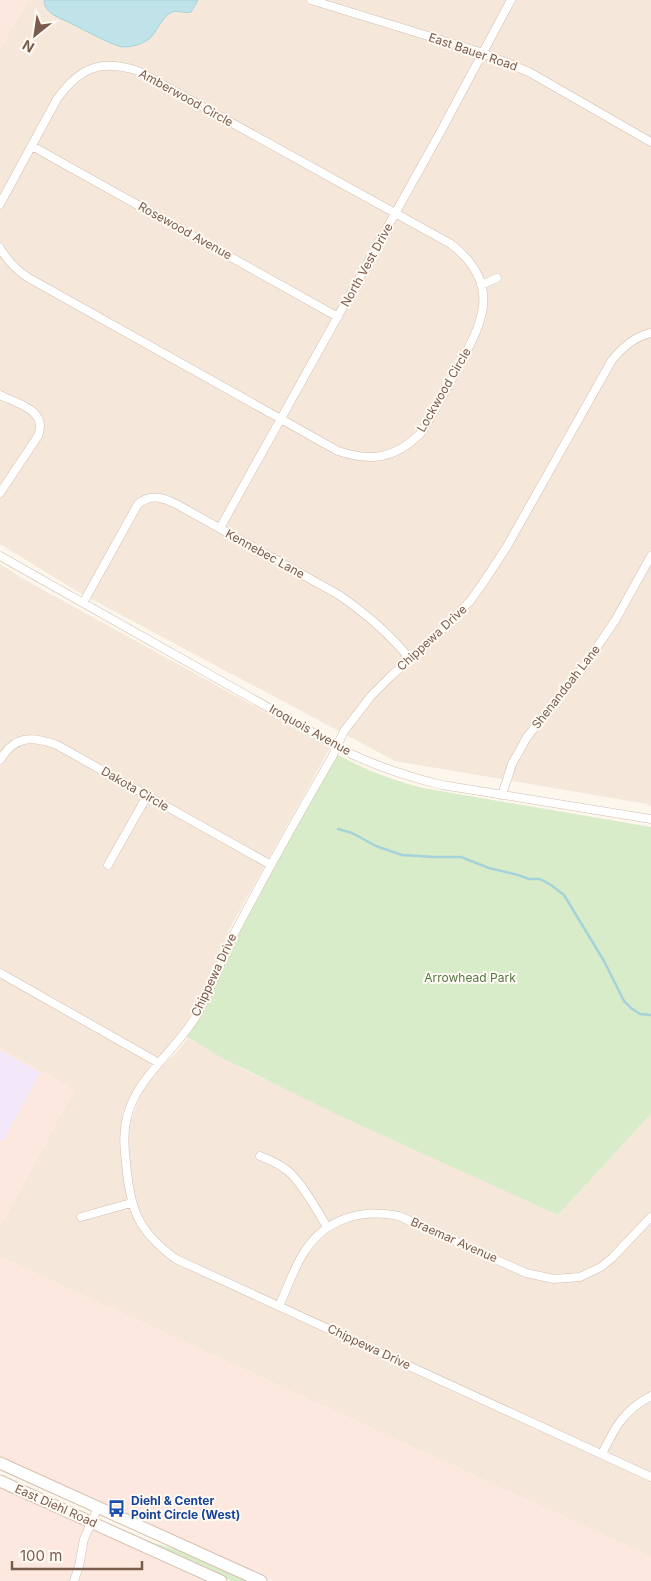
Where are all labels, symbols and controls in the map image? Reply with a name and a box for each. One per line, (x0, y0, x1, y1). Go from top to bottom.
north arrow (10, 10, 60, 60)
street label: East Bauer Road (427, 29, 520, 74)
text: N (19, 37, 37, 57)
street label: Amberwood Circle (137, 65, 236, 130)
street label: Rosewood Avenue (136, 199, 235, 263)
street label: North Vest Drive (337, 220, 396, 309)
street label: Lockwood Circle (413, 345, 474, 435)
street label: Kennebec Lane (223, 526, 307, 581)
street label: Chippewa Drive (394, 601, 470, 674)
street label: Shenandoah Lane (528, 642, 603, 732)
street label: Iroquois Avenue (267, 701, 354, 758)
street label: Dakota Circle (99, 763, 172, 814)
street label: Chippewa Drive (188, 931, 239, 1019)
park label: Arrowhead Park (424, 970, 516, 985)
street label: Braemar Avenue (408, 1214, 500, 1265)
street label: Chippewa Drive (325, 1321, 413, 1372)
street label: East Diehl Road (13, 1481, 100, 1530)
place label: Diehl & Center Point Circle (West) (131, 1493, 240, 1522)
bus stop icon: Diehl & Center Point Circle (West) (107, 1498, 127, 1518)
scale bar (12, 1538, 142, 1570)
text: 100 m (20, 1546, 62, 1565)

